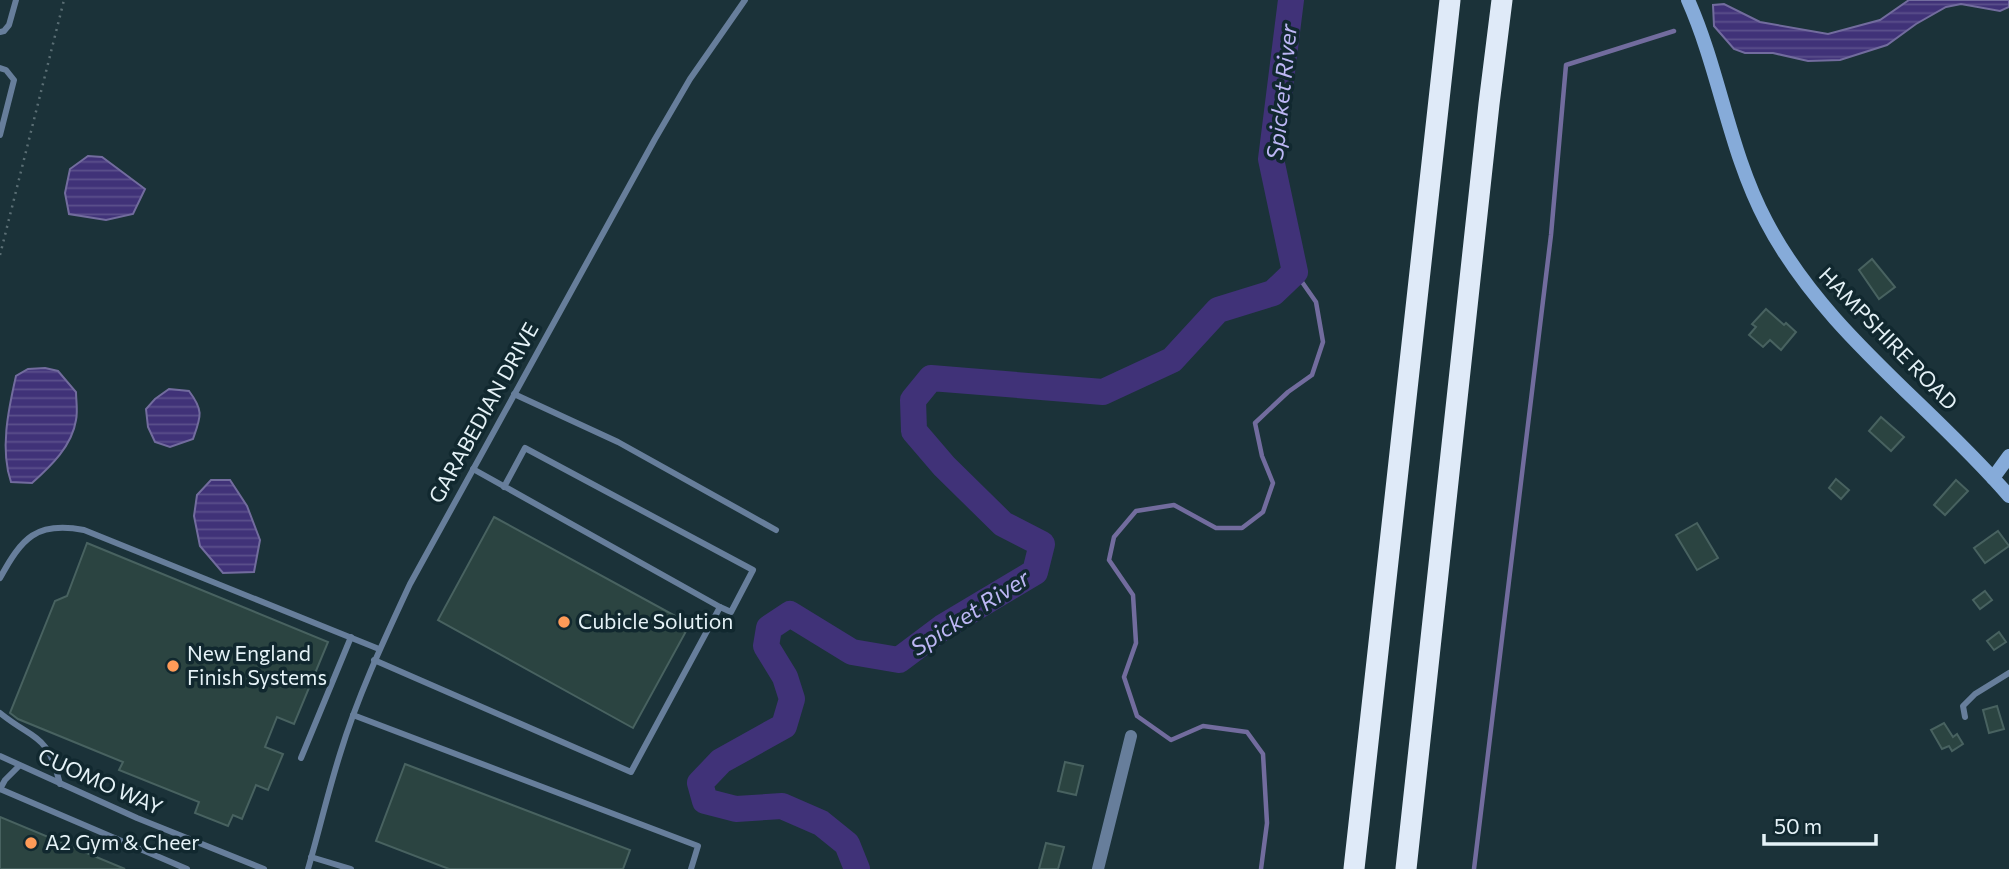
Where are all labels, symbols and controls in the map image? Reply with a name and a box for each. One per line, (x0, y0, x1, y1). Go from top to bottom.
water label: Spicket River (1260, 22, 1302, 161)
street label: HAMPSHIRE ROAD (1815, 262, 1963, 414)
street label: GARABEDIAN DRIVE (423, 318, 543, 507)
water label: Spicket River (905, 563, 1035, 661)
place label: Cubicle Solution (578, 608, 733, 633)
marker: Cubicle Solution (556, 614, 572, 630)
place label: New England Finish Systems (187, 640, 327, 689)
marker: New England Finish Systems (165, 658, 181, 674)
street label: CUOMO WAY (34, 742, 167, 819)
scale bar (1764, 802, 1876, 846)
text: 50 m (1774, 813, 1822, 838)
place label: A2 Gym & Cheer (45, 829, 200, 854)
marker: A2 Gym & Cheer (23, 835, 39, 851)

